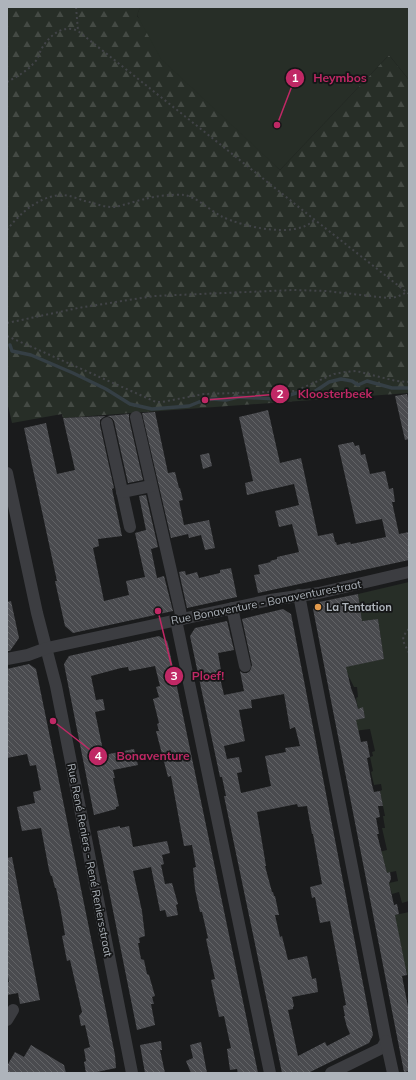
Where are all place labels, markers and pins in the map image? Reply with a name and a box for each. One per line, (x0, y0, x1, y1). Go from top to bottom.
callout: Heymbos (285, 66, 374, 90)
callout: Kloosterbeek (270, 382, 380, 406)
place label: La Tentation (326, 600, 392, 614)
marker: La Tentation (313, 602, 323, 612)
callout: Ploef! (164, 664, 232, 688)
callout: Bonaventure (88, 744, 198, 768)

